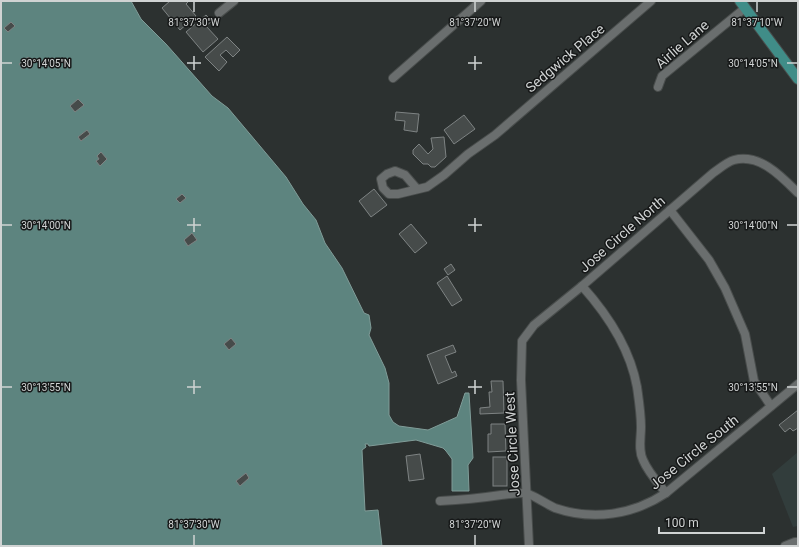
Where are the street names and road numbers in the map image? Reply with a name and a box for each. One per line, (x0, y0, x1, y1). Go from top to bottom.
street label: Airlie Lane (652, 17, 712, 71)
street label: Sedgwick Place (522, 20, 608, 96)
street label: Jose Circle North (576, 193, 668, 275)
street label: Jose Circle West (501, 391, 523, 496)
street label: Jose Circle South (647, 412, 741, 492)

